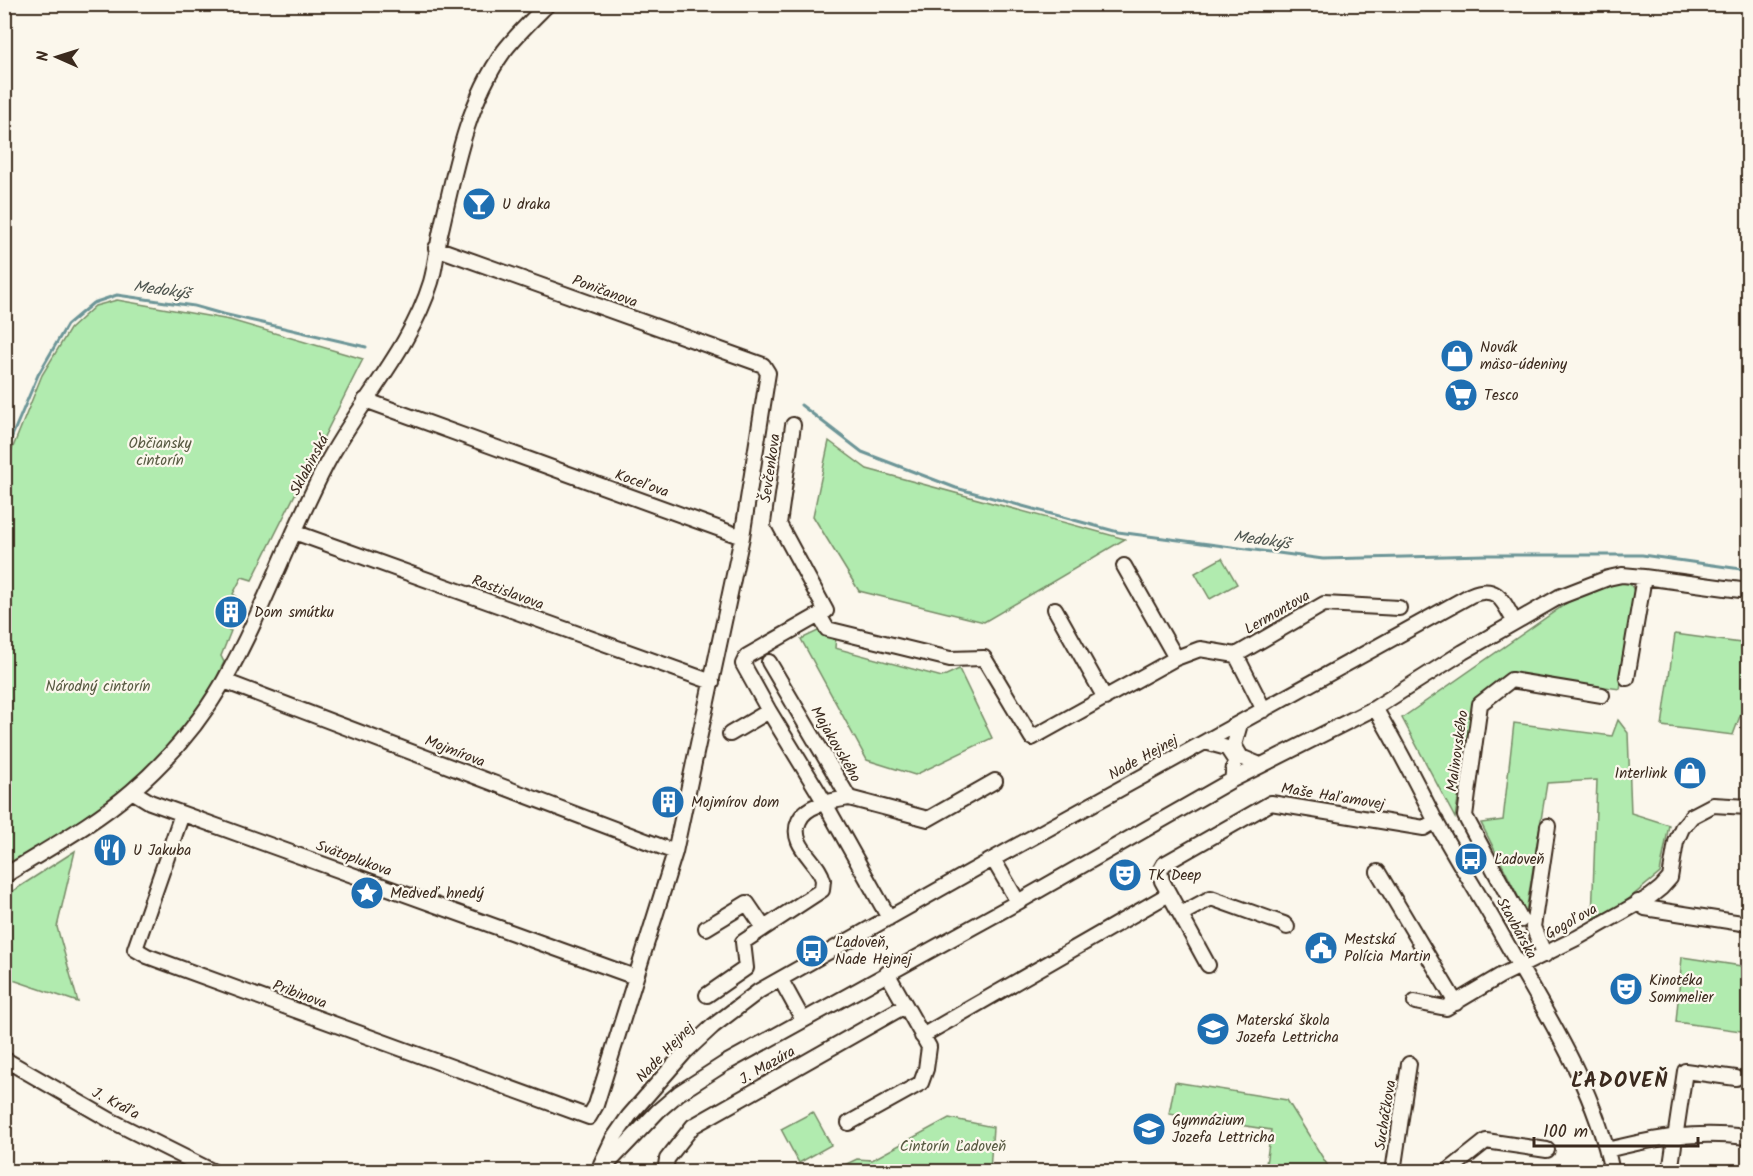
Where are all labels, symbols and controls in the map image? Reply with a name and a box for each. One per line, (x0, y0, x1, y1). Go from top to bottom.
north arrow (27, 27, 87, 87)
text: N (31, 51, 56, 62)
bar icon: U draka (461, 186, 497, 222)
place label: U draka (502, 193, 551, 217)
street label: Poničanova (568, 269, 641, 315)
water label: Medokýš (132, 274, 195, 307)
place label: Novák mäso-údeniny (1480, 336, 1568, 377)
shop icon: Novák mäso-údeniny (1439, 338, 1475, 374)
supermarket icon: Tesco (1443, 377, 1479, 413)
place label: Tesco (1484, 384, 1519, 408)
street label: Sklabinská (284, 429, 337, 500)
park label: Občiansky cintorín (129, 432, 192, 473)
street label: Ševčenkova (754, 432, 788, 504)
street label: Koceľova (611, 463, 672, 505)
water label: Medokýš (1232, 524, 1295, 557)
street label: Rastislavova (468, 569, 547, 617)
street label: Lermontova (1240, 584, 1315, 641)
building icon: Dom smútku (213, 594, 249, 630)
place label: Dom smútku (254, 601, 334, 625)
park label: Národný cintorín (46, 675, 150, 699)
street label: Majakovského (804, 702, 867, 787)
street label: Malinovského (1440, 709, 1476, 793)
street label: Nade Hejnej (1104, 728, 1184, 787)
street label: Mojmírova (421, 729, 488, 774)
shop icon: Interlink (1672, 755, 1708, 791)
place label: Interlink (1615, 762, 1668, 786)
street label: Maše Haľamovej (1279, 777, 1387, 817)
building icon: Mojmírov dom (650, 784, 686, 820)
place label: Mojmírov dom (691, 791, 779, 815)
restaurant icon: U Jakuba (92, 832, 128, 868)
street label: Svätoplukova (312, 834, 395, 884)
place label: U Jakuba (133, 839, 191, 863)
bus stop icon: Ľadoveň (1453, 841, 1489, 877)
place label: Ľadoveň (1494, 848, 1545, 872)
theatre icon: TK Deep (1107, 857, 1143, 893)
place label: TK Deep (1148, 864, 1201, 888)
place icon: Medveď hnedý (349, 875, 385, 911)
place label: Medveď hnedý (390, 882, 484, 906)
street label: Stavbárska (1489, 893, 1543, 964)
street label: Gogoľova (1541, 898, 1602, 946)
place label: Mestská Polícia Martin (1344, 928, 1431, 969)
public building icon: Mestská Polícia Martin (1303, 930, 1339, 966)
place label: Ľadoveň, Nade Hejnej (835, 931, 913, 972)
bus stop icon: Ľadoveň, Nade Hejnej (794, 933, 830, 969)
place label: Kinotéka Sommelier (1649, 969, 1714, 1010)
theatre icon: Kinotéka Sommelier (1608, 971, 1644, 1007)
street label: Pribinova (269, 974, 330, 1016)
place label: Materská škola Jozefa Lettricha (1236, 1009, 1339, 1050)
school or university icon: Materská škola Jozefa Lettricha (1195, 1011, 1231, 1047)
street label: Nade Hejnej (630, 1016, 702, 1089)
street label: J. Mazúra (735, 1040, 800, 1092)
district label: ĽADOVEŇ (1571, 1065, 1669, 1098)
street label: Sucháčkova (1369, 1078, 1403, 1152)
street label: J. Kráľa (87, 1081, 144, 1127)
place label: Gymnázium Jozefa Lettricha (1172, 1109, 1275, 1150)
scale bar (1534, 1110, 1698, 1148)
school or university icon: Gymnázium Jozefa Lettricha (1131, 1111, 1167, 1147)
text: 100 m (1543, 1118, 1588, 1147)
park label: Cintorín Ľadoveň (900, 1135, 1006, 1159)

